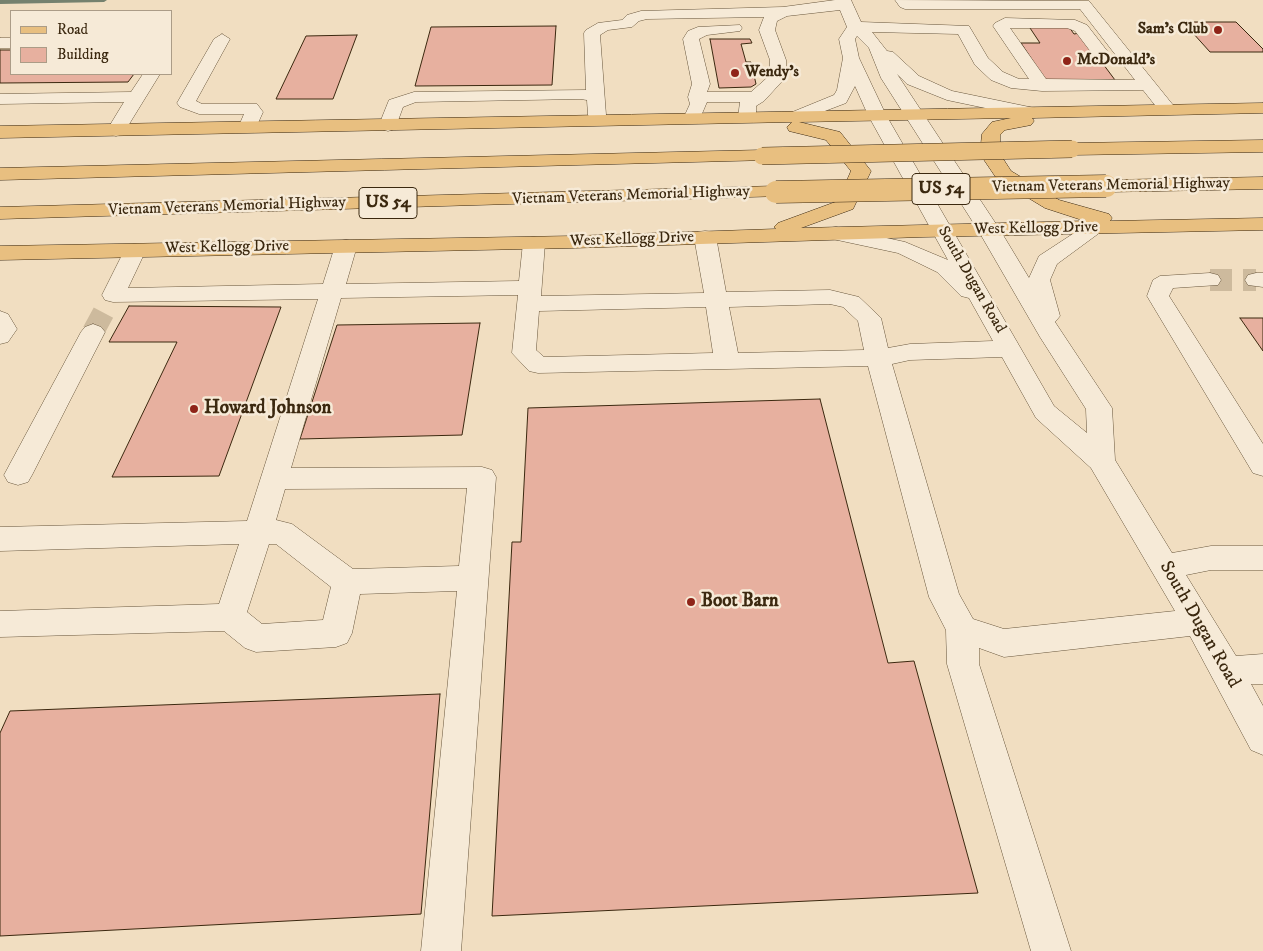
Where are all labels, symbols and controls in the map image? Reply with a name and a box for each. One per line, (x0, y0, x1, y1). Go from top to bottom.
legend (10, 10, 172, 75)
text: Road (57, 20, 88, 39)
place label: Sam's Club (1138, 20, 1208, 40)
marker: Sam's Club (1212, 24, 1224, 36)
text: Building (57, 45, 109, 64)
place label: McDonald's (1077, 51, 1155, 71)
marker: McDonald's (1061, 55, 1073, 67)
place label: Wendy's (745, 63, 799, 83)
marker: Wendy's (729, 67, 741, 79)
road number: US 54 (912, 173, 970, 204)
street label: Vietnam Veterans Memorial Highway (992, 174, 1230, 198)
street label: Vietnam Veterans Memorial Highway (512, 182, 750, 210)
road number: US 54 (359, 188, 417, 218)
street label: Vietnam Veterans Memorial Highway (108, 193, 346, 221)
street label: West Kellogg Drive (974, 218, 1098, 240)
street label: South Dugan Road (933, 223, 1009, 337)
street label: West Kellogg Drive (570, 228, 694, 252)
street label: West Kellogg Drive (165, 237, 289, 259)
place label: Howard Johnson (204, 398, 331, 420)
marker: Howard Johnson (188, 403, 200, 415)
street label: South Dugan Road (1154, 558, 1244, 692)
place label: Boot Barn (701, 591, 779, 613)
marker: Boot Barn (685, 596, 697, 608)

